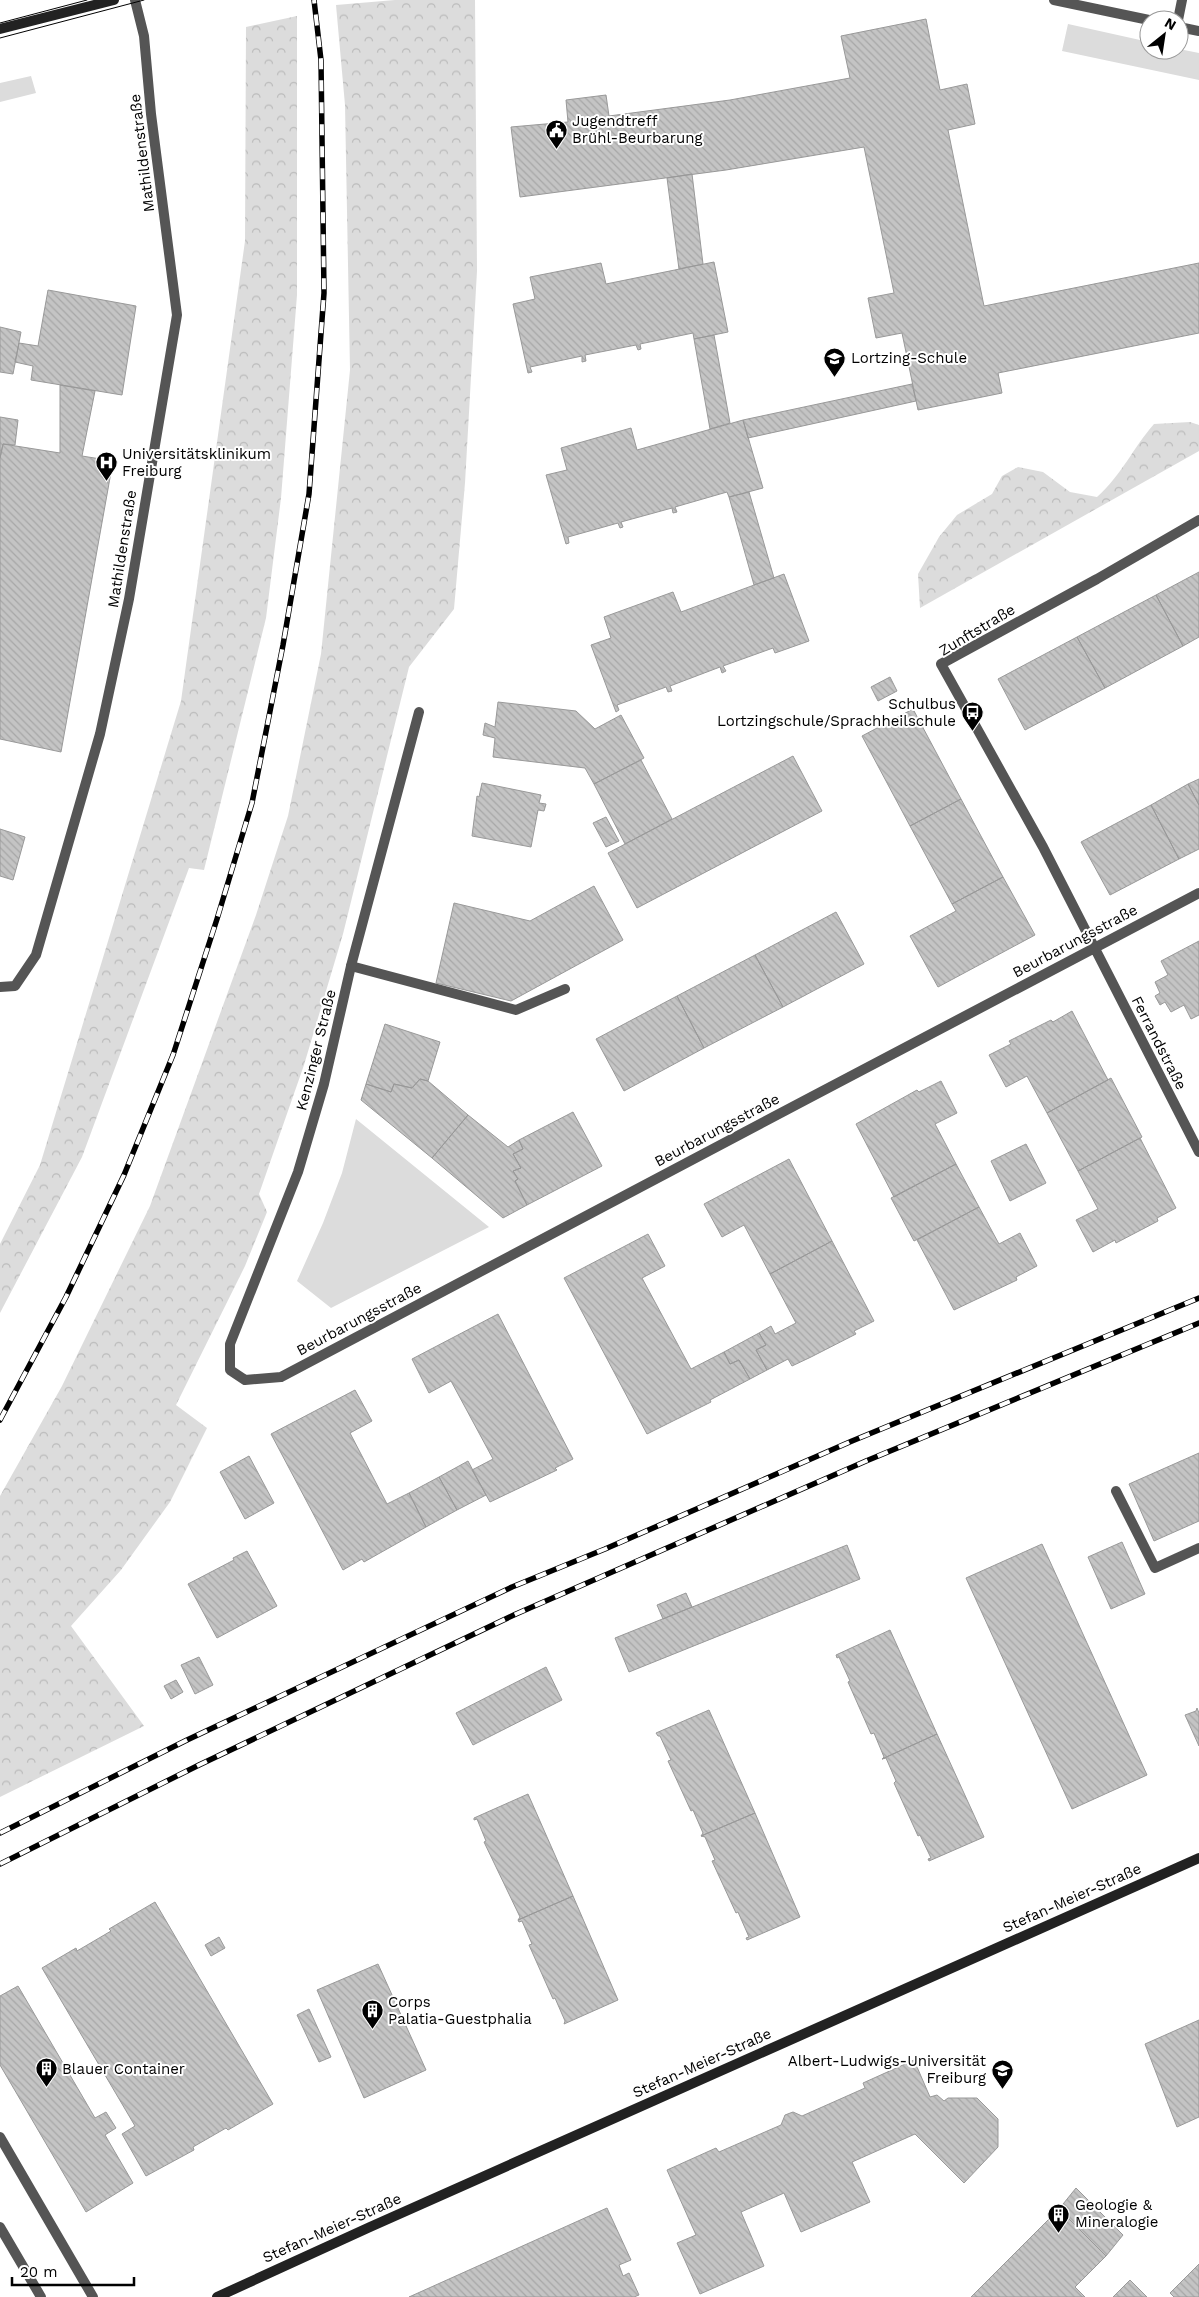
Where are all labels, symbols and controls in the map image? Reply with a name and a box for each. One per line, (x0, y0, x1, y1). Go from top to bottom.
north arrow (1139, 10, 1189, 60)
text: N (1162, 14, 1179, 33)
street label: Mathildenstraße (126, 93, 158, 213)
place label: Jugendtreff Brühl-Beurbarung (572, 112, 702, 147)
public building icon: Jugendtreff Brühl-Beurbarung (544, 118, 568, 149)
school or university icon: Lortzing-Schule (823, 346, 847, 377)
place label: Lortzing-Schule (851, 349, 967, 367)
place label: Universitätsklinikum Freiburg (122, 445, 271, 480)
hospital icon: Universitätsklinikum Freiburg (94, 451, 118, 482)
street label: Mathildenstraße (104, 489, 140, 609)
street label: Zunftstraße (936, 600, 1018, 660)
place label: Schulbus Lortzingschule/Sprachheilschule (717, 695, 956, 730)
bus stop icon: Schulbus Lortzingschule/Sprachheilschule (960, 701, 984, 732)
street label: Beurbarungsstraße (1010, 900, 1140, 982)
street label: Kenzinger Straße (292, 988, 340, 1112)
street label: Ferrandstraße (1128, 993, 1190, 1093)
street label: Beurbarungsstraße (652, 1089, 782, 1171)
street label: Beurbarungsstraße (294, 1278, 424, 1360)
street label: Stefan-Meier-Straße (1000, 1859, 1144, 1937)
place label: Corps Palatia-Guestphalia (388, 1993, 532, 2028)
building icon: Corps Palatia-Guestphalia (360, 1999, 384, 2030)
street label: Stefan-Meier-Straße (630, 2024, 774, 2102)
place label: Albert-Ludwigs-Universität Freiburg (788, 2052, 987, 2087)
building icon: Blauer Container (34, 2057, 58, 2088)
school or university icon: Albert-Ludwigs-Universität Freiburg (990, 2058, 1014, 2089)
place label: Blauer Container (62, 2060, 185, 2078)
street label: Stefan-Meier-Straße (260, 2189, 404, 2267)
place label: Geologie & Mineralogie (1075, 2196, 1158, 2231)
building icon: Geologie & Mineralogie (1047, 2202, 1071, 2233)
scale bar (12, 2254, 135, 2286)
text: 20 m (20, 2263, 58, 2281)

